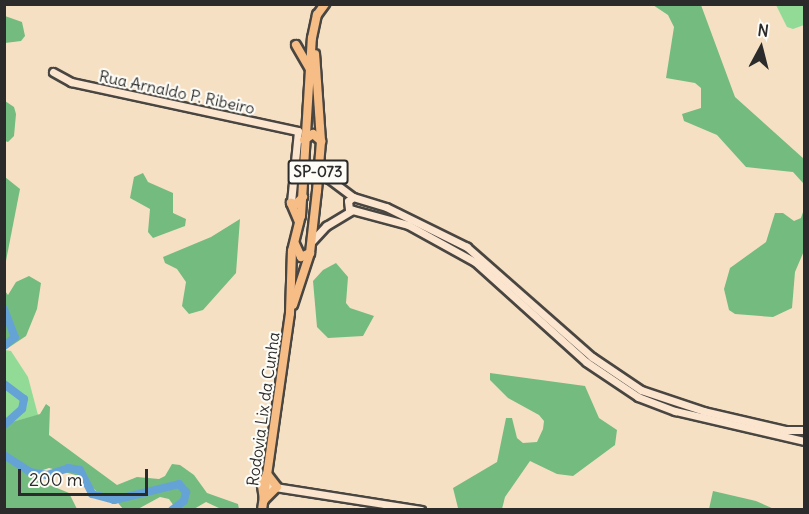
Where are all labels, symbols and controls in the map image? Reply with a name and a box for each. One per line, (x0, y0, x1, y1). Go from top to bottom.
north arrow (731, 18, 791, 78)
text: N (756, 20, 770, 41)
street label: Rua Arnaldo P. Ribeiro (97, 66, 257, 118)
road number: SP-073 (286, 160, 350, 184)
street label: Rodovia Lix da Cunha (243, 331, 283, 487)
scale bar (21, 457, 152, 495)
text: 200 m (29, 468, 83, 491)

